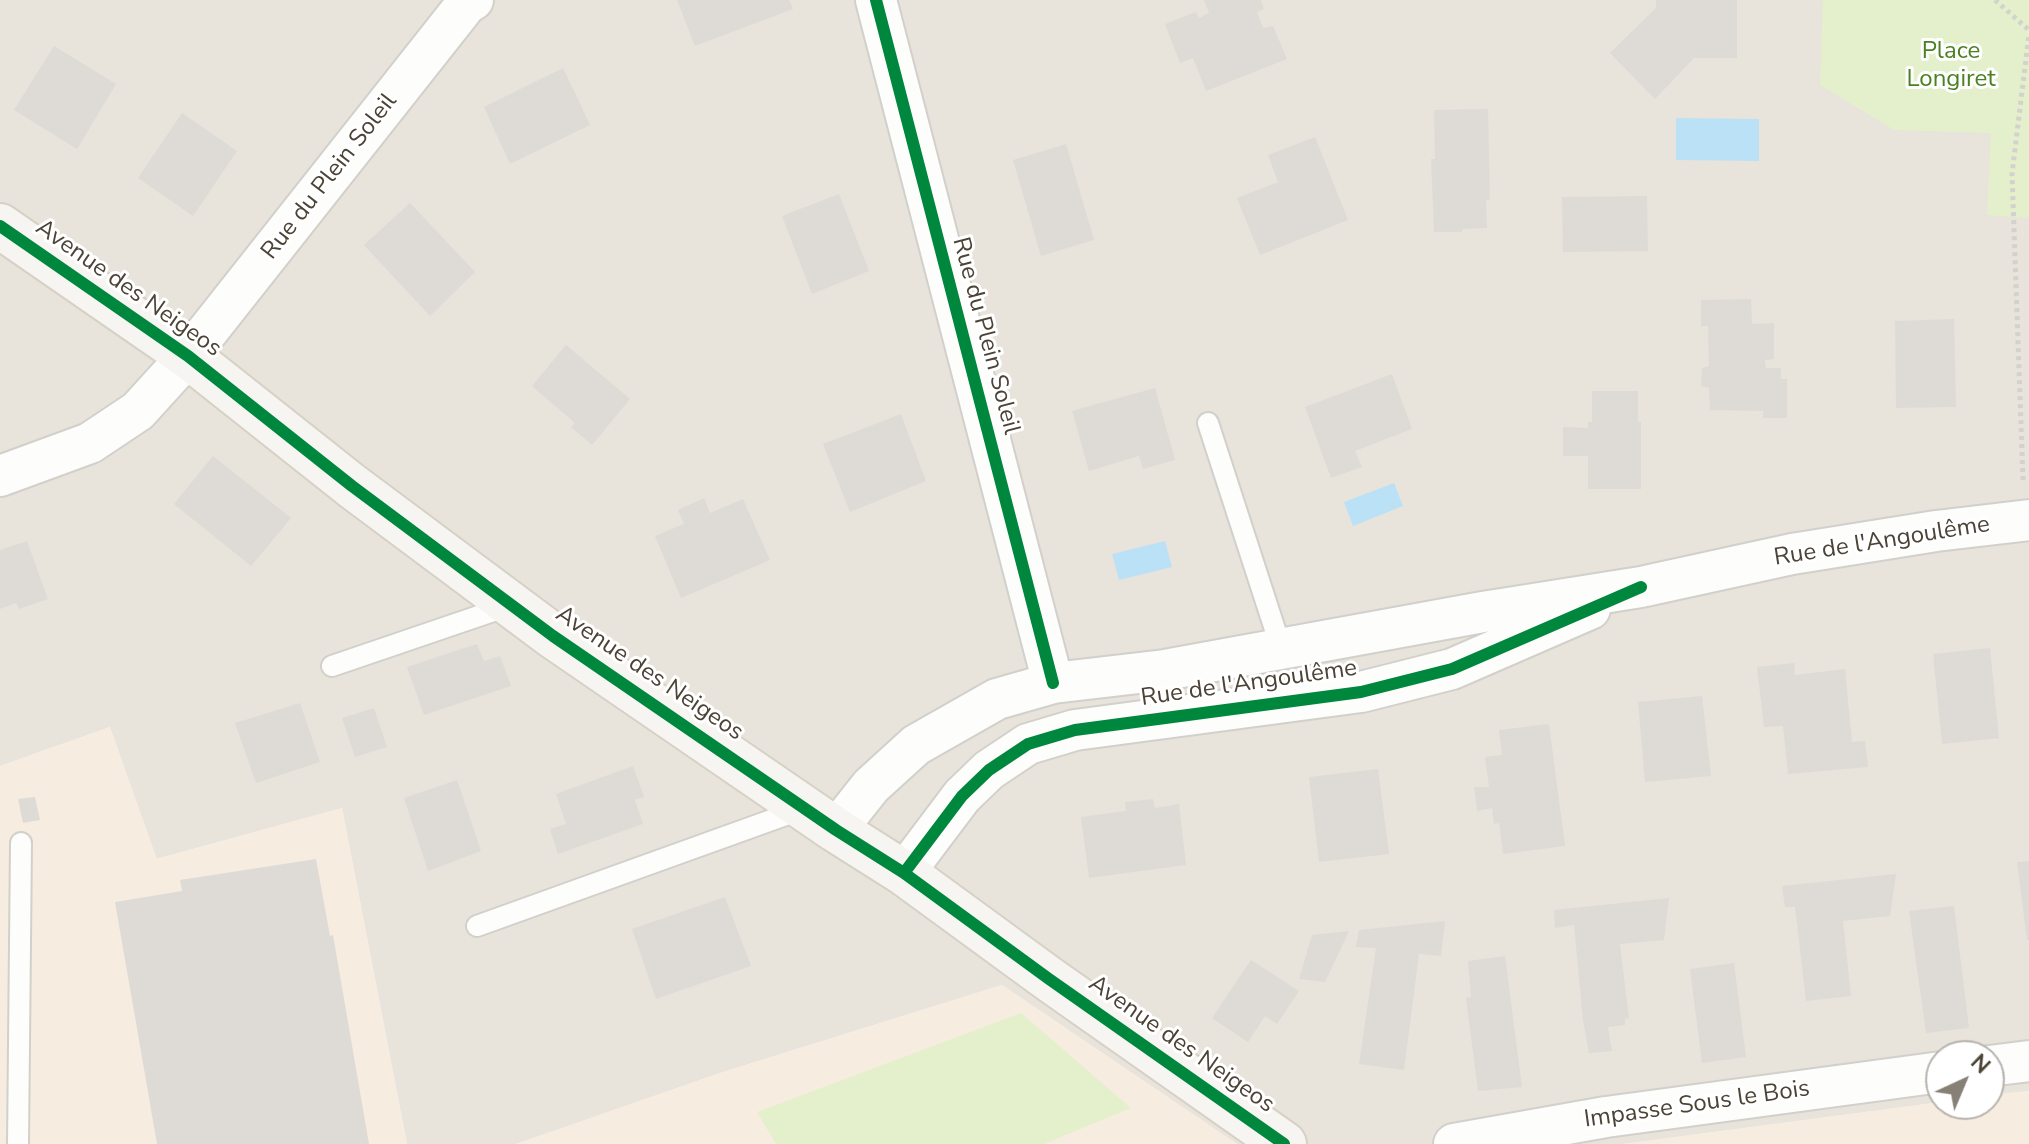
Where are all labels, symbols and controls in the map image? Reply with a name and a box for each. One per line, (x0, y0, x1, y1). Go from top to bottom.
park label: Place Longiret (1906, 38, 1996, 94)
street label: Rue du Plein Soleil (256, 88, 404, 266)
street label: Avenue des Neigeos (30, 214, 226, 364)
street label: Rue du Plein Soleil (945, 234, 1025, 438)
street label: Rue de l'Angoulême (1772, 511, 1992, 573)
street label: Avenue des Neigeos (550, 601, 748, 747)
street label: Rue de l'Angoulême (1139, 655, 1359, 713)
street label: Avenue des Neigeos (1083, 970, 1279, 1120)
north arrow (1925, 1040, 2005, 1120)
text: N (1964, 1048, 1997, 1081)
street label: Impasse Sous le Bois (1582, 1075, 1812, 1135)

